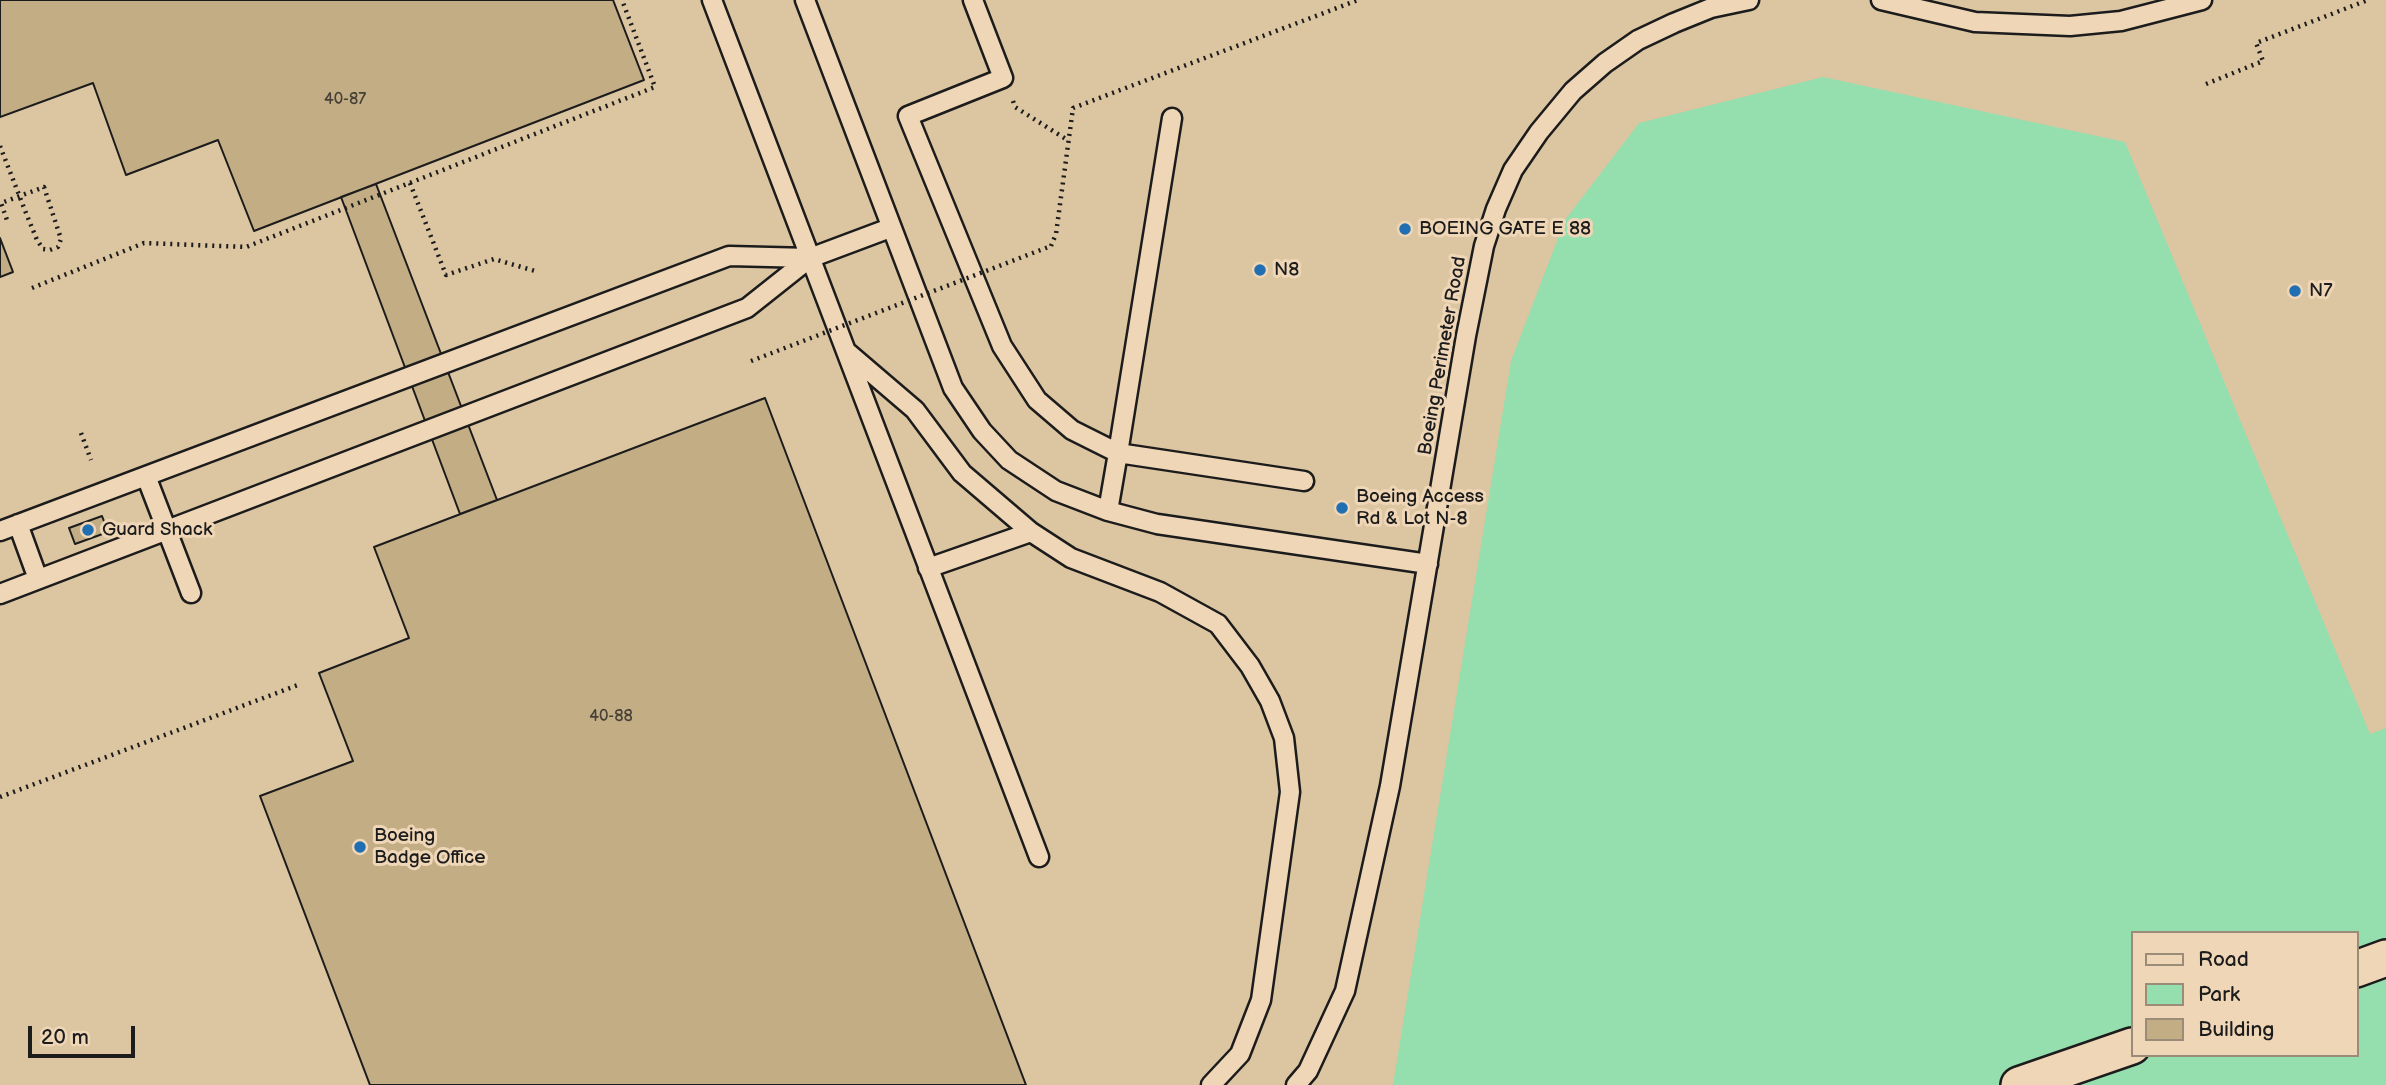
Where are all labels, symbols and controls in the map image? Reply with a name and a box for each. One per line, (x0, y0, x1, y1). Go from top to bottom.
house number: 40-87 (324, 90, 366, 110)
place label: BOEING GATE E 88 (1419, 218, 1591, 240)
marker: BOEING GATE E 88 (1397, 221, 1413, 237)
street label: Boeing Perimeter Road (1414, 255, 1472, 457)
place label: N8 (1274, 259, 1299, 281)
marker: N8 (1252, 262, 1268, 278)
place label: N7 (2309, 280, 2333, 302)
marker: N7 (2287, 283, 2303, 299)
place label: Boeing Access Rd & Lot N-8 (1356, 486, 1484, 530)
marker: Boeing Access Rd & Lot N-8 (1334, 500, 1350, 516)
place label: Guard Shack (102, 519, 212, 541)
marker: Guard Shack (80, 522, 96, 538)
house number: 40-88 (589, 707, 633, 727)
place label: Boeing Badge Office (374, 825, 485, 869)
marker: Boeing Badge Office (352, 839, 368, 855)
legend (2130, 931, 2358, 1057)
text: Road (2198, 947, 2249, 972)
text: Park (2198, 982, 2240, 1007)
scale bar (32, 1012, 138, 1056)
text: Building (2198, 1017, 2274, 1042)
text: 20 m (41, 1025, 89, 1050)

